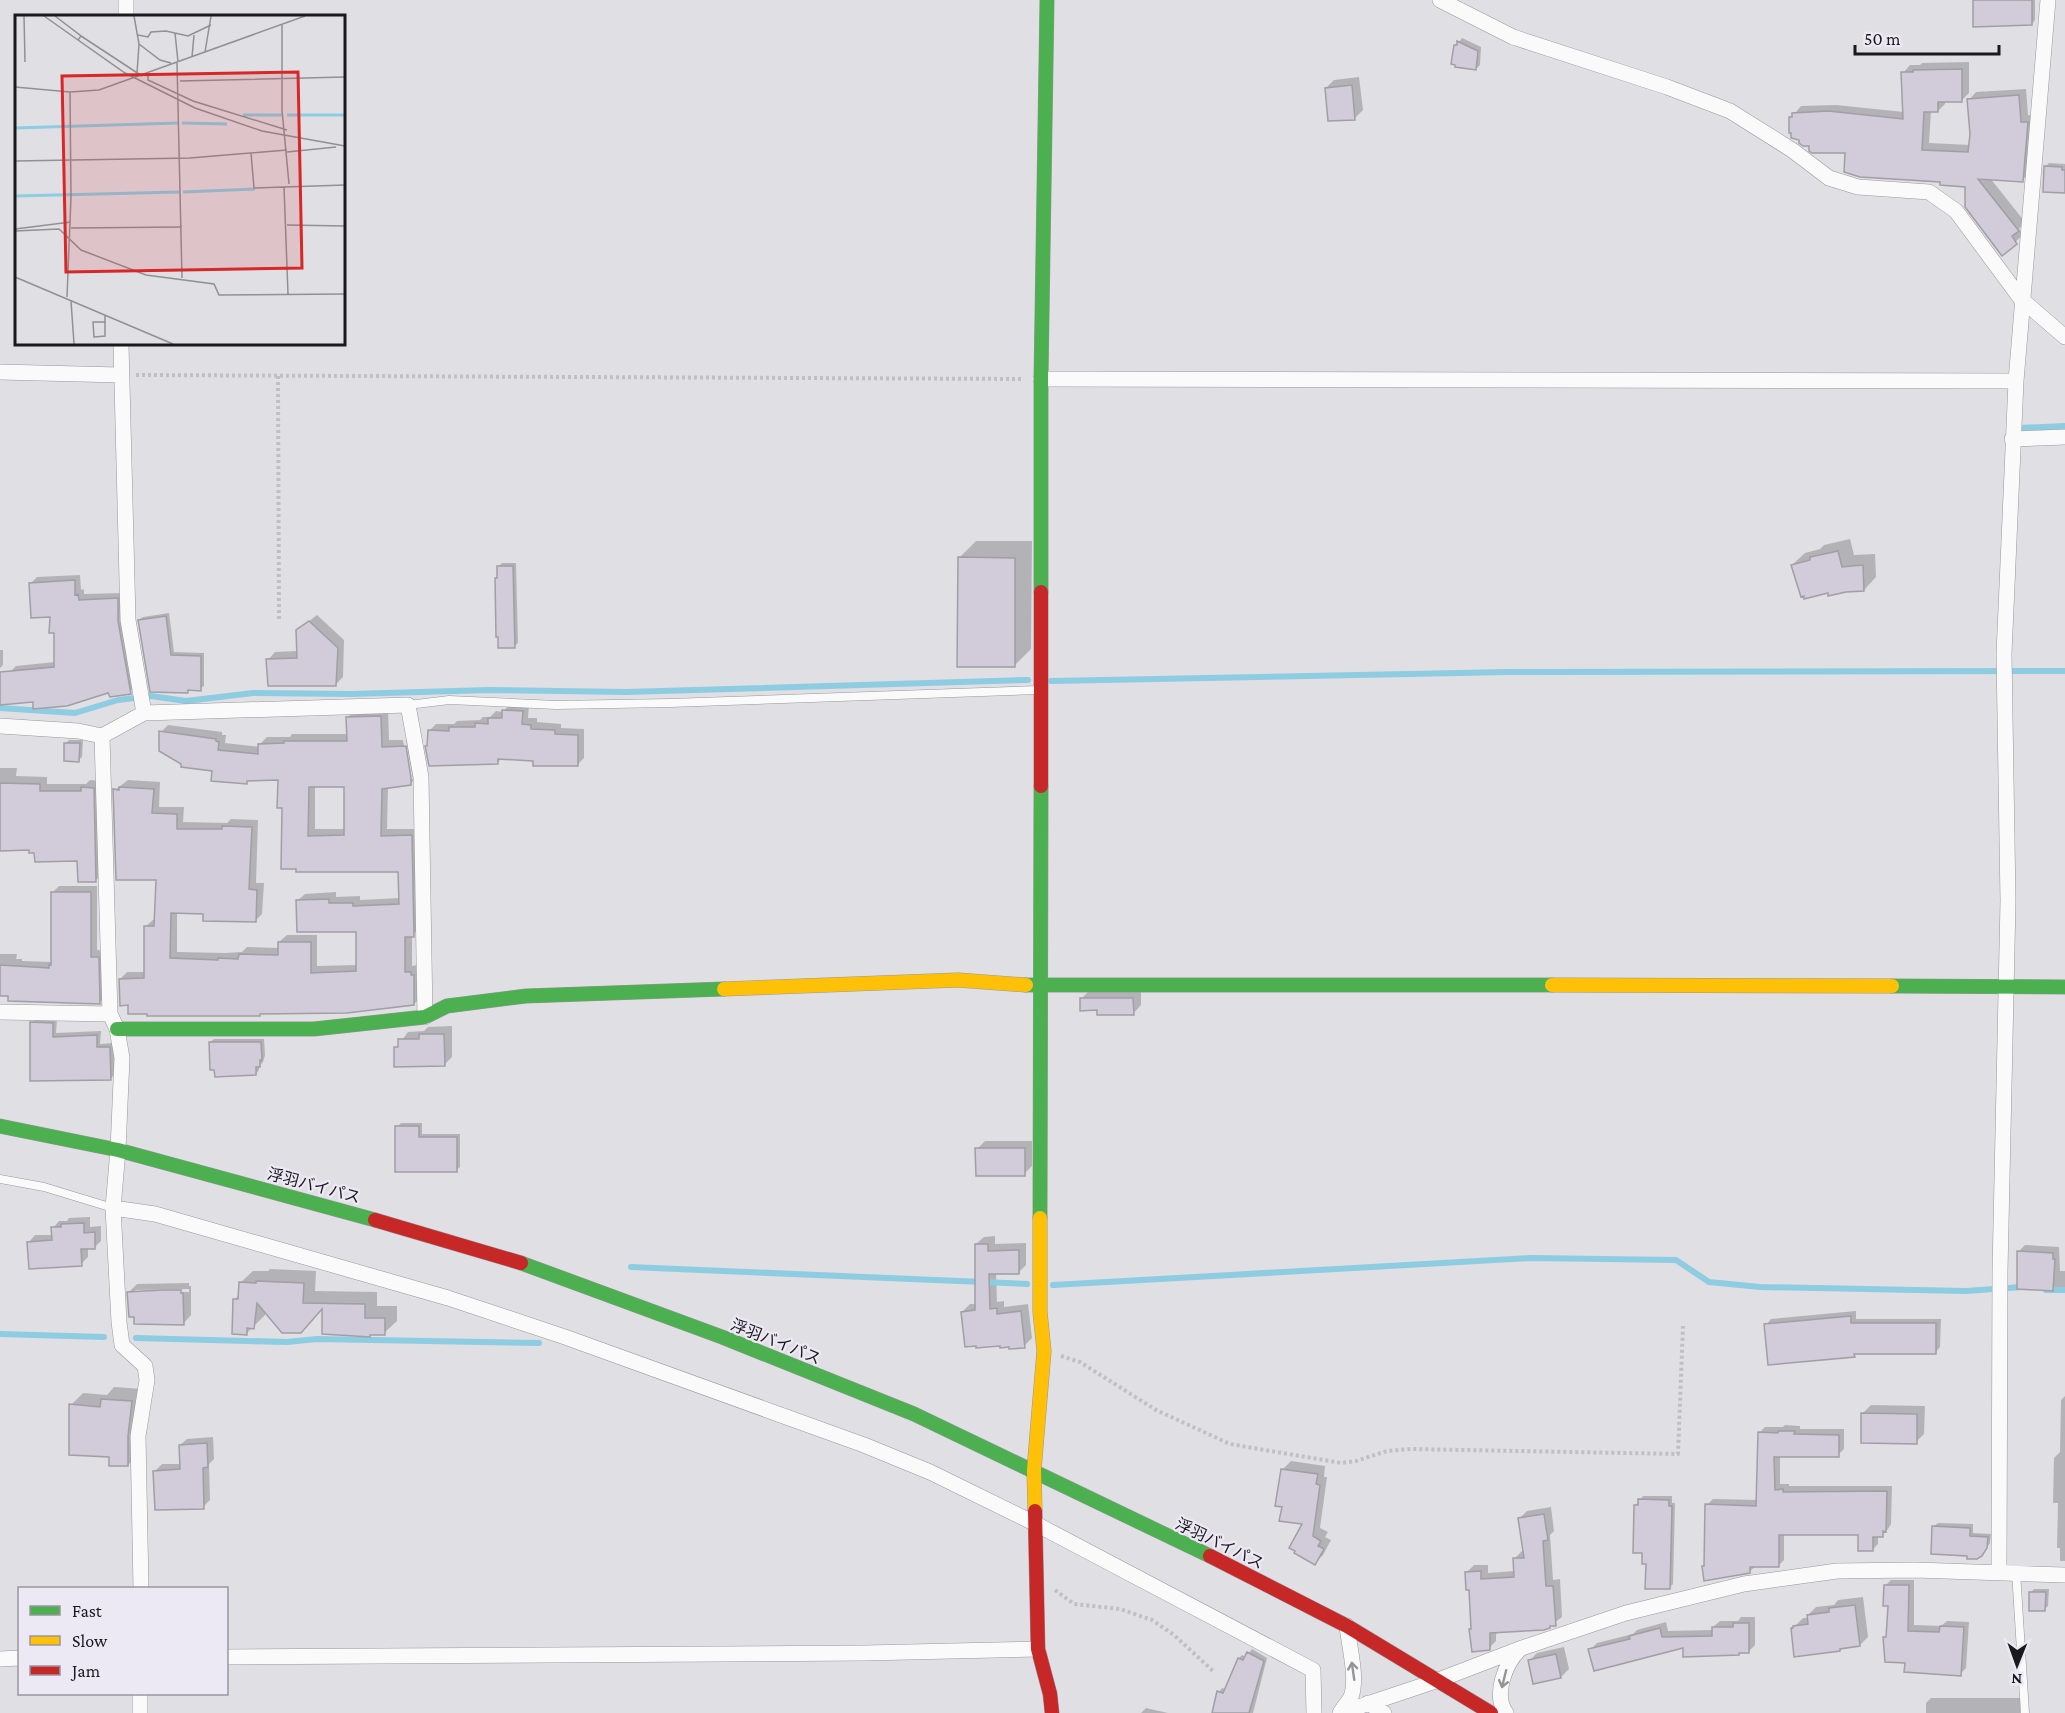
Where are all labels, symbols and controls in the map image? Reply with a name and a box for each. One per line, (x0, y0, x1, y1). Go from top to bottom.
inset map (15, 15, 345, 345)
scale bar (1855, 18, 1999, 56)
text: 50 m (1864, 29, 1901, 49)
street label: 浮羽バイパス (265, 1165, 362, 1206)
street label: 浮羽バイパス (728, 1316, 823, 1367)
street label: 浮羽バイパス (1173, 1515, 1267, 1572)
legend (18, 1587, 228, 1695)
text: Fast (72, 1601, 103, 1621)
text: Slow (72, 1631, 108, 1651)
north arrow (1987, 1635, 2047, 1695)
text: Jam (70, 1661, 101, 1681)
one-way arrow (1347, 1662, 1358, 1681)
one-way arrow (1498, 1669, 1510, 1688)
text: N (2011, 1671, 2022, 1688)

